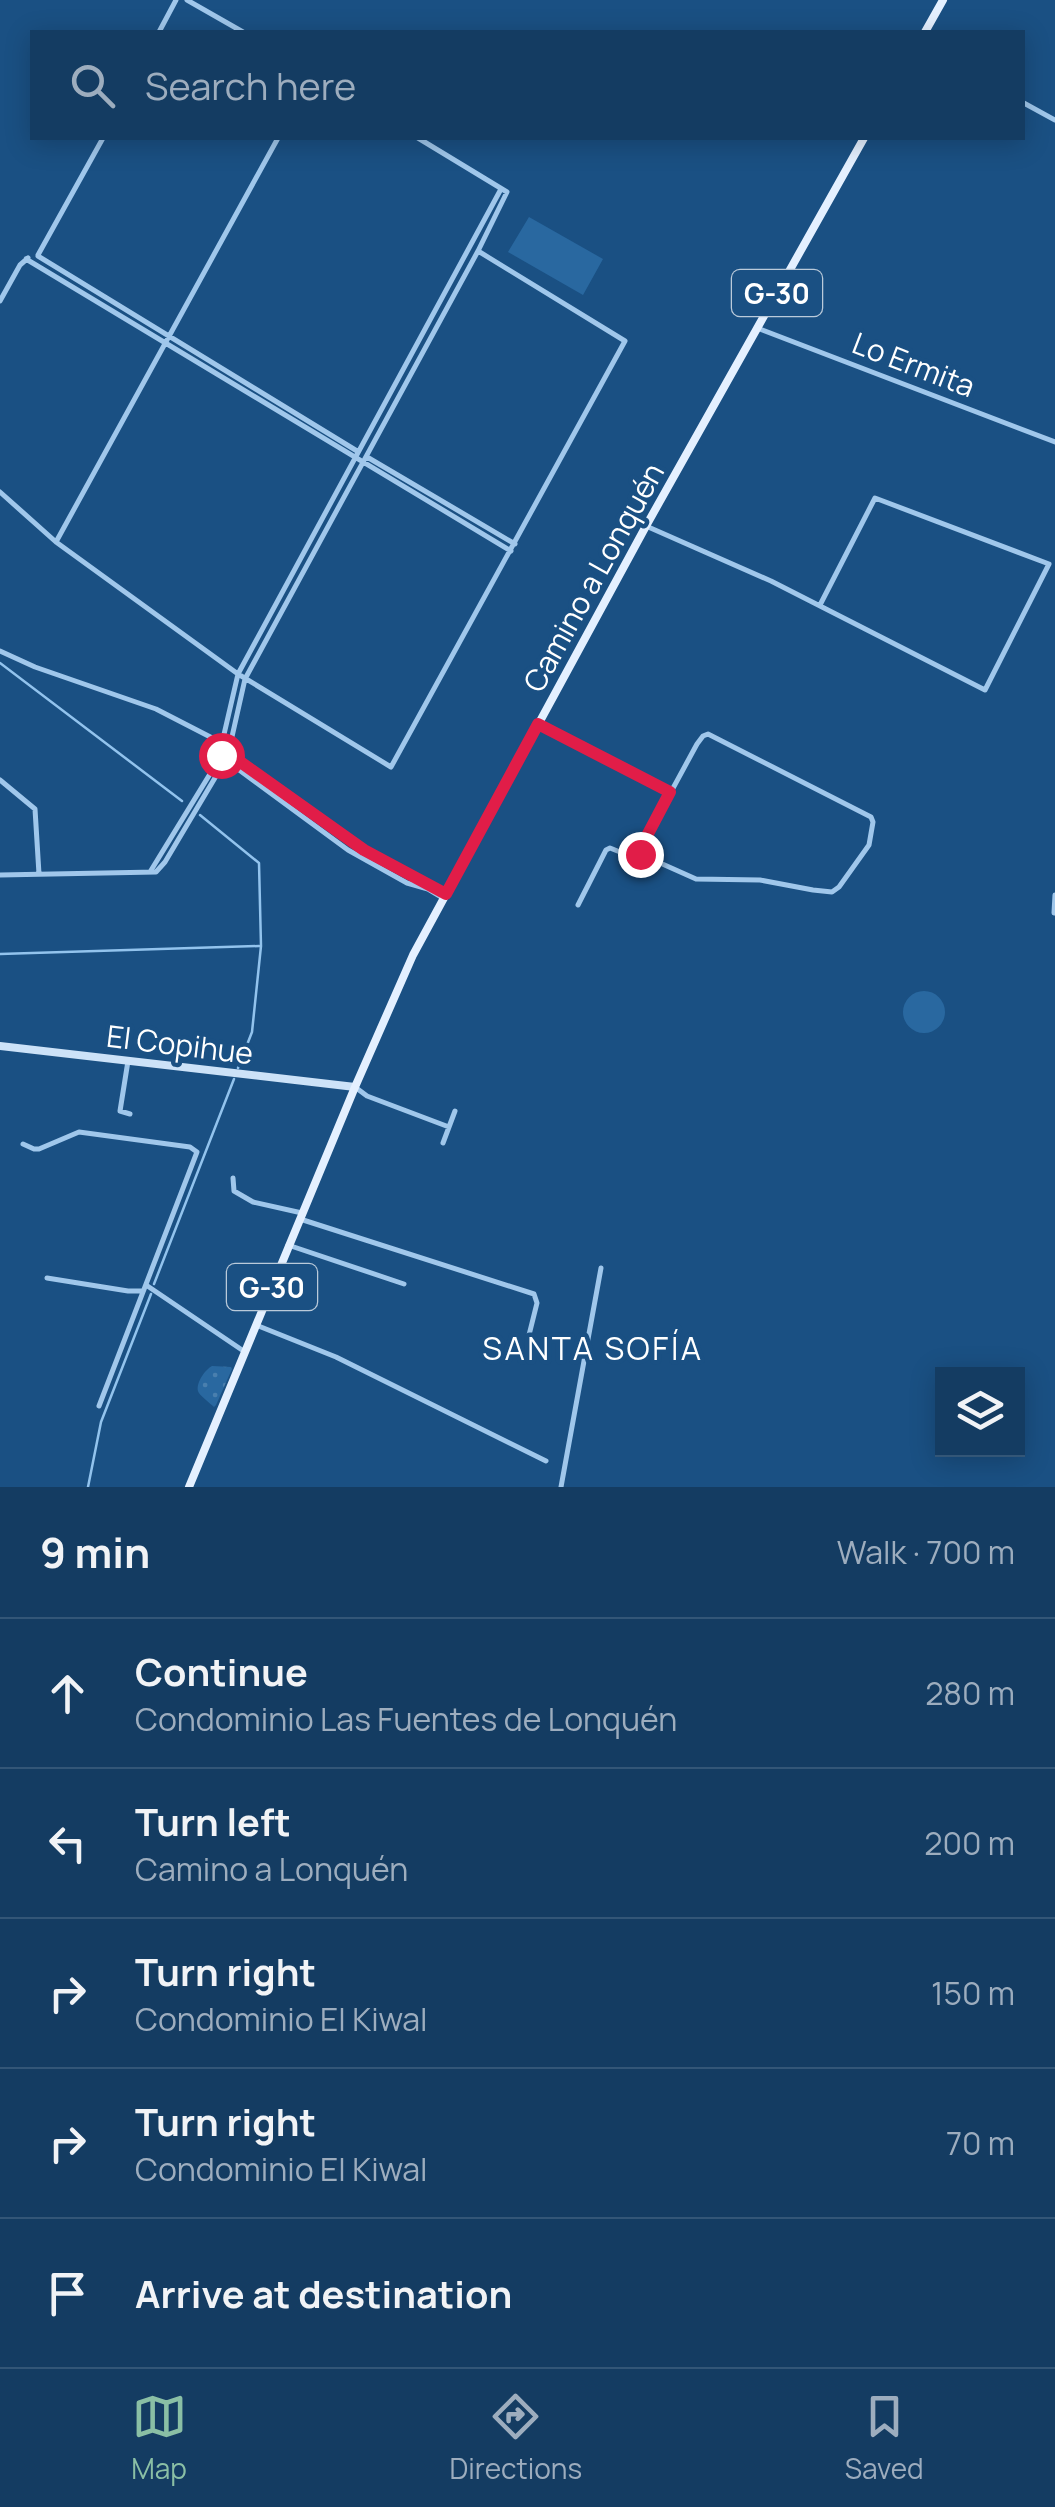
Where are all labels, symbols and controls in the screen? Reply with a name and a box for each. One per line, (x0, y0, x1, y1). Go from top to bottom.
search box (30, 30, 1025, 140)
icon: search (65, 58, 120, 113)
text: Search here (145, 59, 356, 111)
road number: G-30 (732, 270, 822, 316)
street label: Lo Ermita (847, 322, 981, 406)
street label: Camino a Lonquén (513, 455, 673, 699)
route start (199, 733, 245, 779)
route end (618, 832, 664, 878)
street label: El Copihue (104, 1015, 256, 1073)
road number: G-30 (227, 1264, 317, 1310)
district label: SANTA SOFÍA (482, 1326, 704, 1370)
map controls (935, 1367, 1025, 1457)
button: layers (935, 1367, 1025, 1457)
text: 9 min (40, 1523, 150, 1581)
text: Walk · 700 m (837, 1530, 1015, 1574)
text: Continue (135, 1645, 308, 1697)
icon: ahead (40, 1666, 95, 1721)
text: 280 m (925, 1671, 1015, 1715)
text: Condominio Las Fuentes de Lonquén (135, 1697, 677, 1741)
text: Turn left (135, 1795, 291, 1847)
icon: left (40, 1816, 95, 1871)
text: 200 m (924, 1821, 1015, 1865)
text: Camino a Lonquén (135, 1847, 408, 1891)
text: Turn right (135, 1945, 316, 1997)
icon: right (40, 1966, 95, 2021)
text: 150 m (931, 1971, 1015, 2015)
text: Condominio El Kiwal (135, 1997, 427, 2041)
text: Turn right (135, 2095, 316, 2147)
icon: right (40, 2116, 95, 2171)
text: 70 m (946, 2121, 1015, 2165)
text: Condominio El Kiwal (135, 2147, 427, 2191)
icon: arrive (40, 2266, 95, 2321)
text: Arrive at destination (135, 2267, 512, 2319)
tab: Map (131, 2389, 187, 2487)
tab: Directions (450, 2389, 582, 2487)
tab: Saved (845, 2389, 924, 2487)

